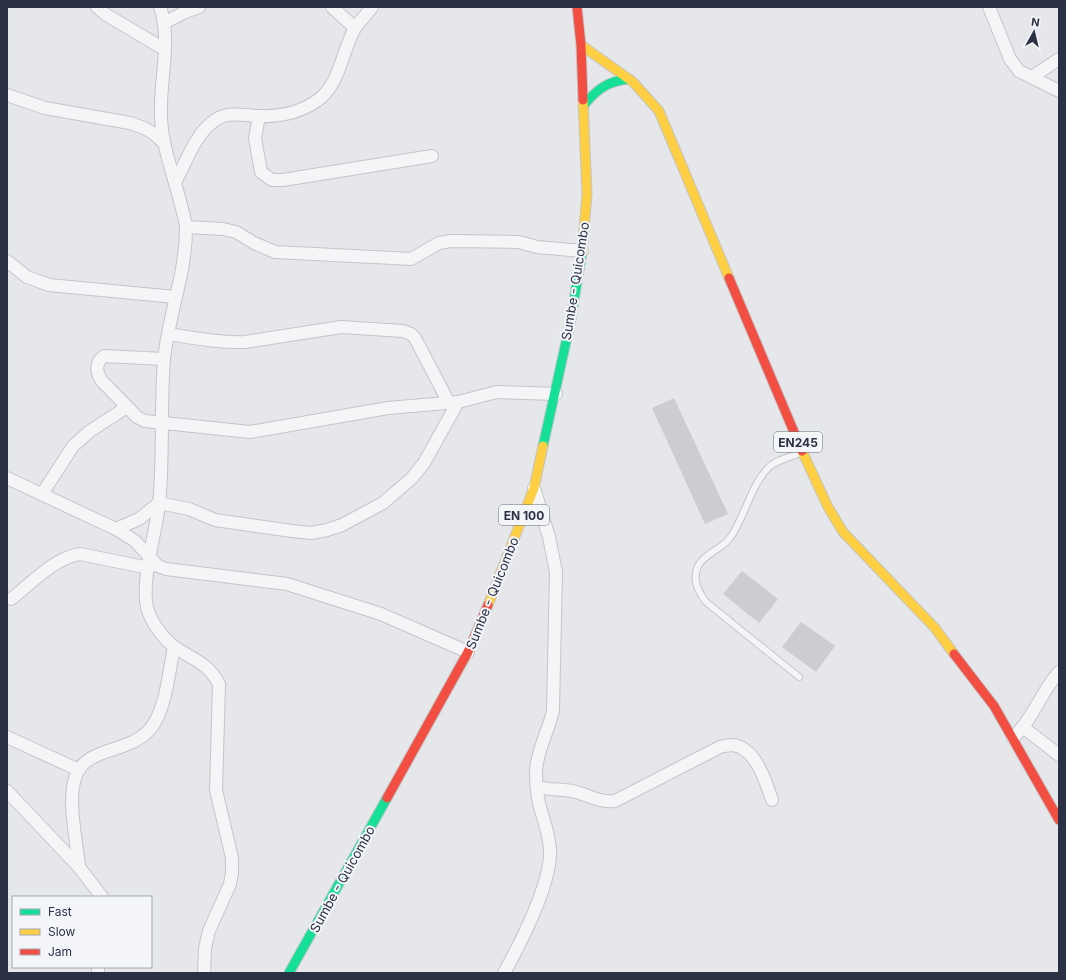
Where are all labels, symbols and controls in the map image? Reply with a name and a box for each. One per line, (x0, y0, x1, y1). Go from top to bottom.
north arrow (1014, 12, 1054, 52)
text: N (1030, 15, 1041, 30)
street label: Sumbe - Quicombo (558, 221, 592, 341)
road number: EN245 (774, 432, 822, 452)
road number: EN 100 (499, 505, 549, 525)
street label: Sumbe - Quicombo (462, 534, 522, 651)
street label: Sumbe - Quicombo (306, 823, 378, 935)
legend (12, 896, 152, 968)
text: Fast (48, 904, 72, 919)
text: Slow (48, 924, 76, 939)
text: Jam (48, 944, 72, 959)

